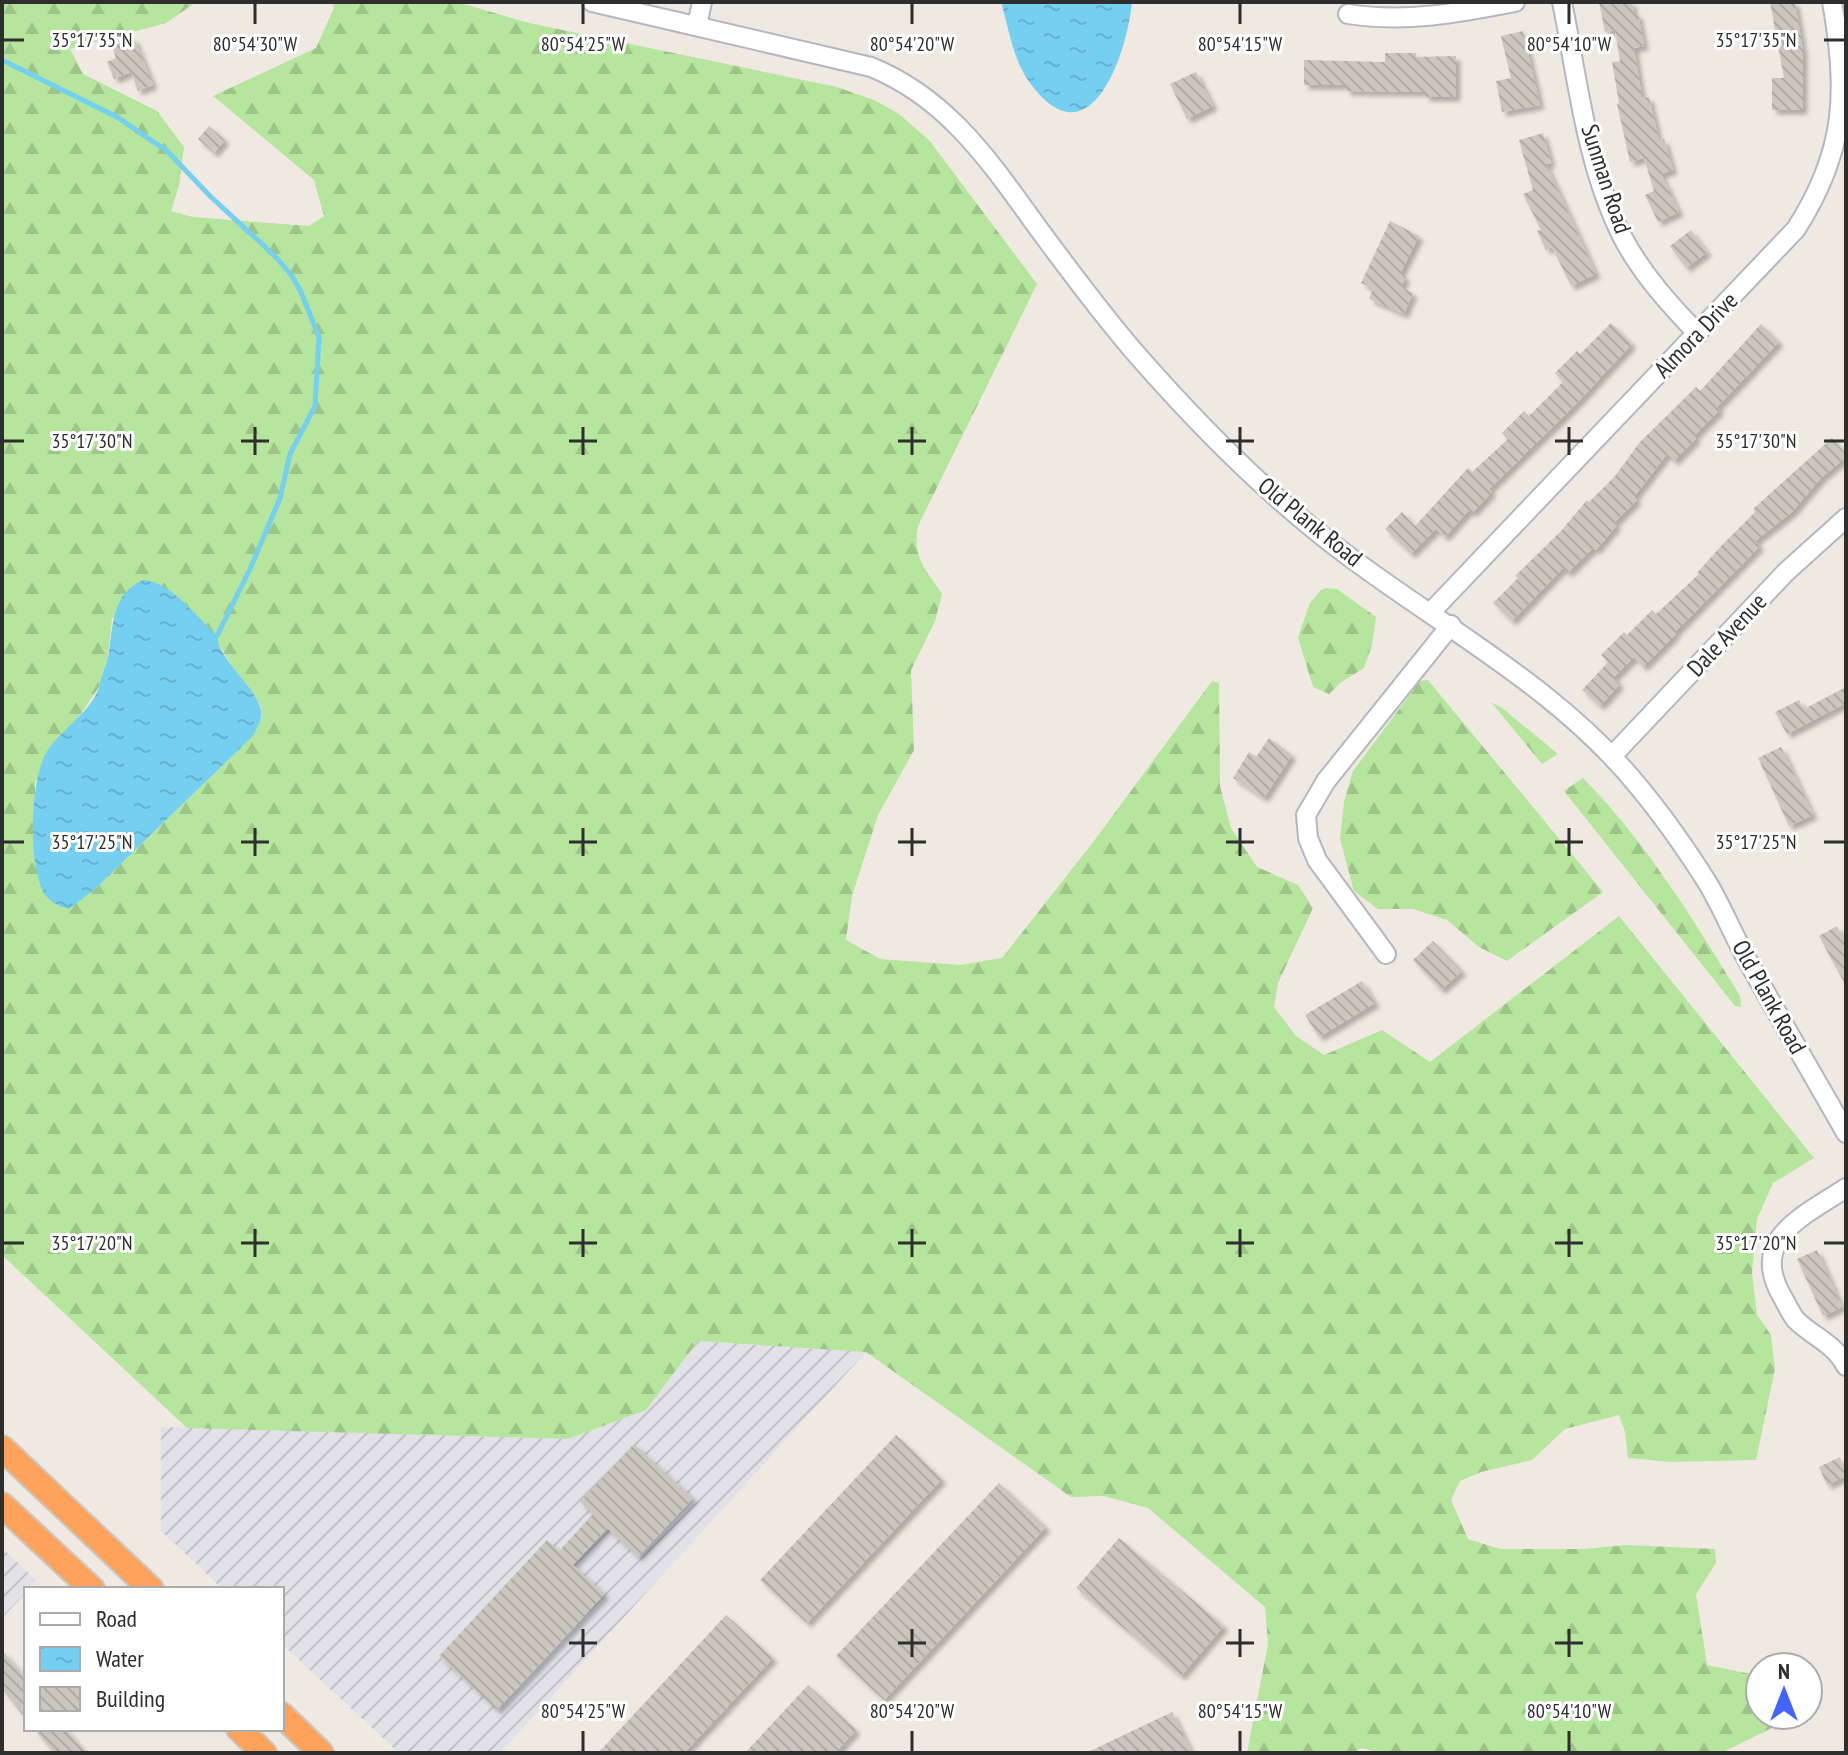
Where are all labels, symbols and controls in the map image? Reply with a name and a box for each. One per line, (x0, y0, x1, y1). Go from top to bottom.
text: 35°17'35"N (52, 27, 132, 53)
text: 35°17'35"N (1716, 27, 1796, 53)
text: 80°54'30"W (213, 31, 298, 57)
text: 80°54'25"W (541, 31, 626, 57)
text: 80°54'20"W (870, 31, 955, 57)
text: 80°54'15"W (1198, 31, 1283, 57)
text: 80°54'10"W (1527, 31, 1612, 57)
street label: Sunman Road (1574, 120, 1639, 237)
street label: Almora Drive (1647, 285, 1744, 384)
text: 35°17'30"N (52, 428, 132, 454)
text: 35°17'30"N (1716, 428, 1796, 454)
street label: Old Plank Road (1252, 470, 1369, 573)
street label: Dale Avenue (1680, 586, 1773, 683)
text: 35°17'25"N (52, 829, 132, 855)
text: 35°17'25"N (1716, 829, 1796, 855)
street label: Old Plank Road (1725, 934, 1813, 1059)
text: 35°17'20"N (52, 1230, 132, 1256)
text: 35°17'20"N (1716, 1230, 1796, 1256)
legend (24, 1587, 284, 1731)
text: Road (96, 1603, 137, 1634)
text: Water (96, 1643, 144, 1674)
north arrow (1744, 1651, 1824, 1731)
text: N (1778, 1657, 1790, 1685)
text: Building (96, 1683, 165, 1714)
text: 80°54'25"W (541, 1698, 626, 1724)
text: 80°54'20"W (870, 1698, 955, 1724)
text: 80°54'15"W (1198, 1698, 1283, 1724)
text: 80°54'10"W (1527, 1698, 1612, 1724)

